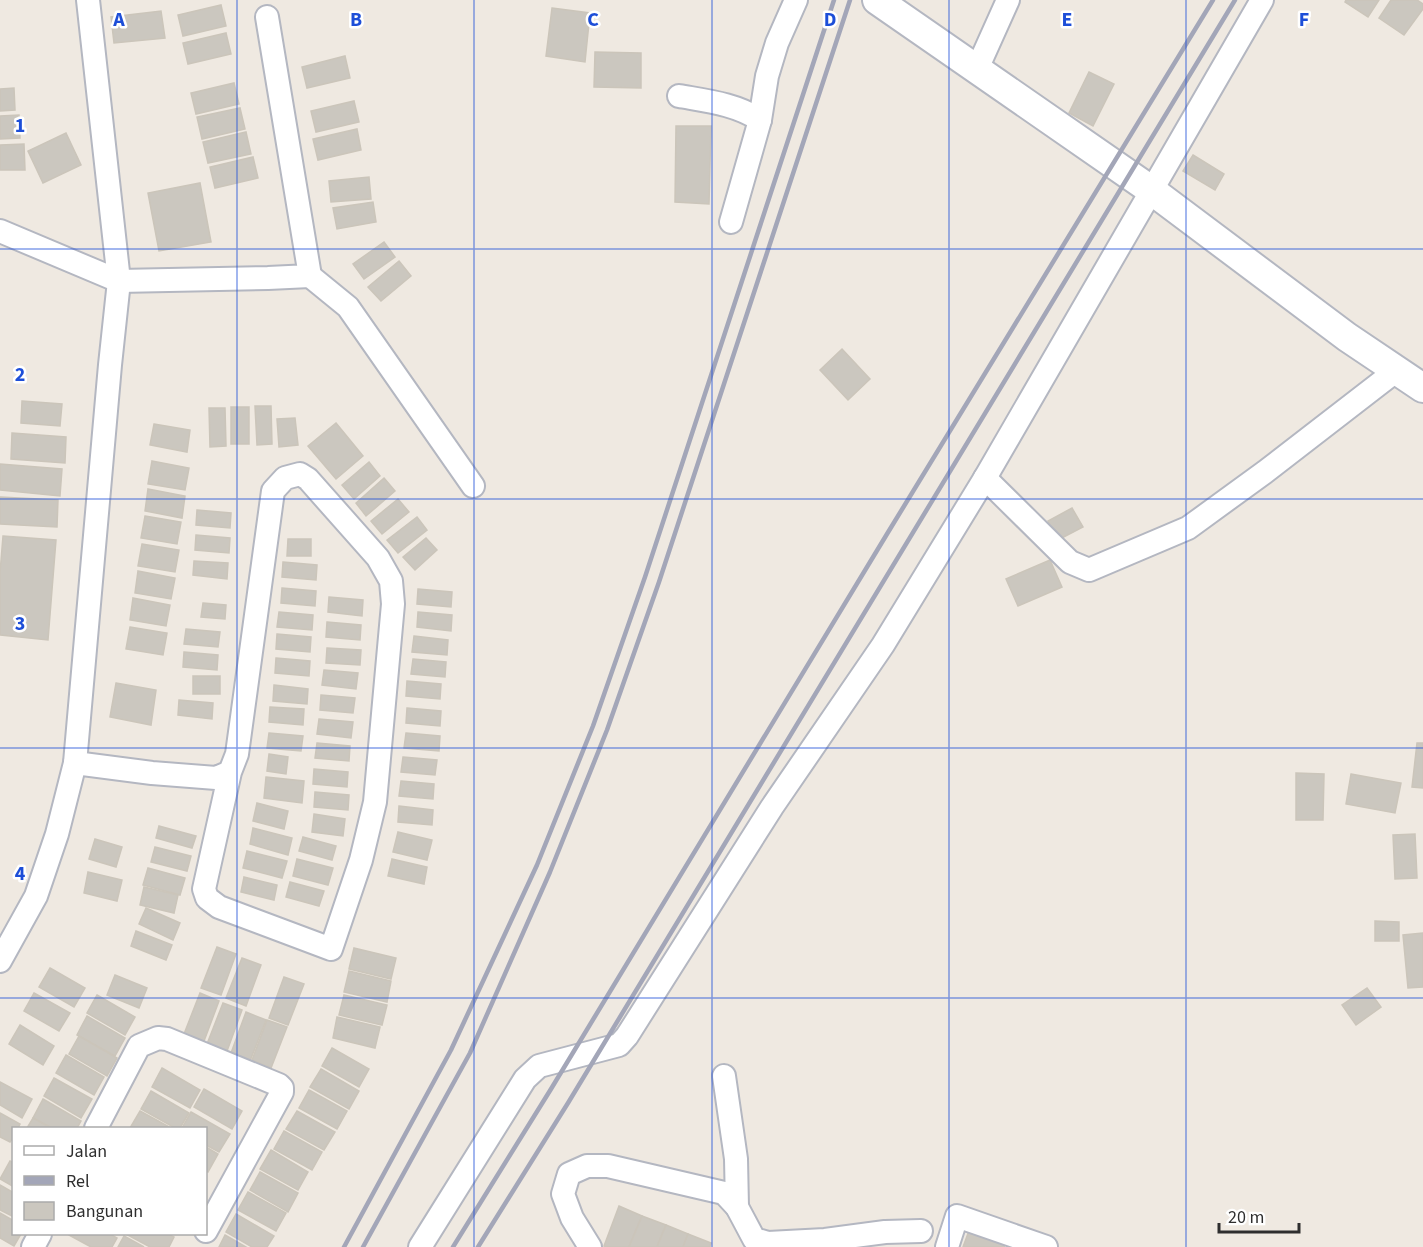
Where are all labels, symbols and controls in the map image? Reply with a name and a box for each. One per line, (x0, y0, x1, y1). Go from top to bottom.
text: A (112, 6, 125, 34)
text: B (350, 6, 362, 34)
text: C (587, 6, 599, 34)
text: D (824, 6, 836, 34)
text: E (1062, 6, 1072, 34)
text: F (1299, 6, 1309, 34)
text: 1 (15, 112, 25, 140)
text: 2 (15, 361, 25, 389)
text: 3 (15, 610, 25, 638)
text: 4 (15, 860, 26, 888)
legend (12, 1127, 207, 1235)
text: Jalan (66, 1139, 107, 1164)
text: Rel (66, 1169, 90, 1194)
scale bar (1219, 1196, 1298, 1234)
text: Bangunan (66, 1199, 143, 1224)
text: 20 m (1228, 1205, 1264, 1230)

